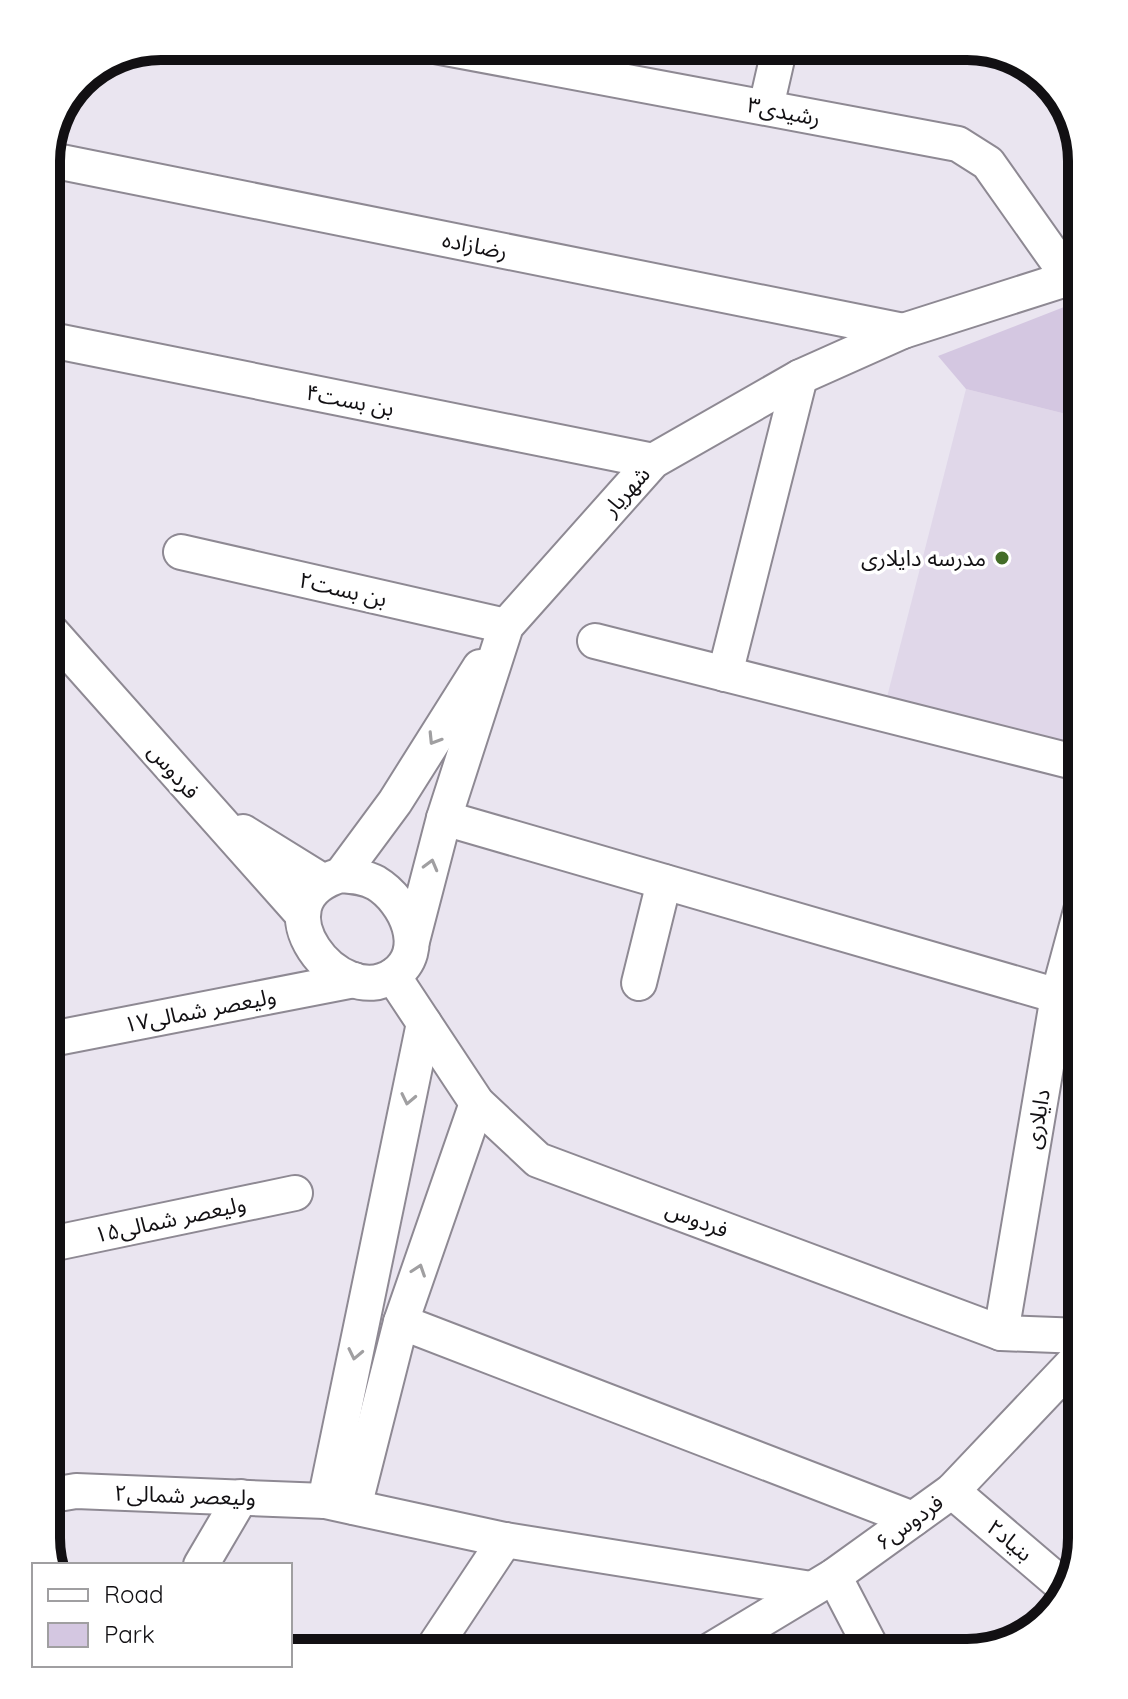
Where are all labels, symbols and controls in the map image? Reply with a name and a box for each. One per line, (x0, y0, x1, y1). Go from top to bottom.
street label: رشیدی۳ (745, 90, 823, 132)
street label: رضازاده (440, 225, 510, 265)
street label: بن بست۴ (304, 378, 396, 422)
street label: شهریار (596, 460, 656, 522)
place label: مدرسه دایلاری (861, 544, 986, 572)
marker: مدرسه دایلاری (993, 549, 1011, 567)
street label: بن بست۲ (296, 565, 390, 613)
one-way arrow (429, 730, 444, 745)
street label: فردوس (142, 737, 206, 805)
one-way arrow (422, 859, 439, 873)
street label: ولیعصر شمالی۱۷ (122, 982, 278, 1038)
street label: دایلاری (1018, 1087, 1056, 1151)
one-way arrow (400, 1092, 417, 1106)
street label: ولیعصر شمالی۱۵ (92, 1189, 248, 1249)
street label: فردوس (662, 1194, 732, 1244)
one-way arrow (409, 1264, 426, 1278)
one-way arrow (348, 1347, 365, 1361)
street label: ولیعصر شمالی۲ (114, 1479, 256, 1511)
street label: فردوس۶ (869, 1488, 949, 1556)
street label: بنیاد۲ (981, 1513, 1039, 1567)
legend (32, 1563, 292, 1667)
text: Road (104, 1579, 164, 1609)
text: Park (104, 1619, 155, 1649)

